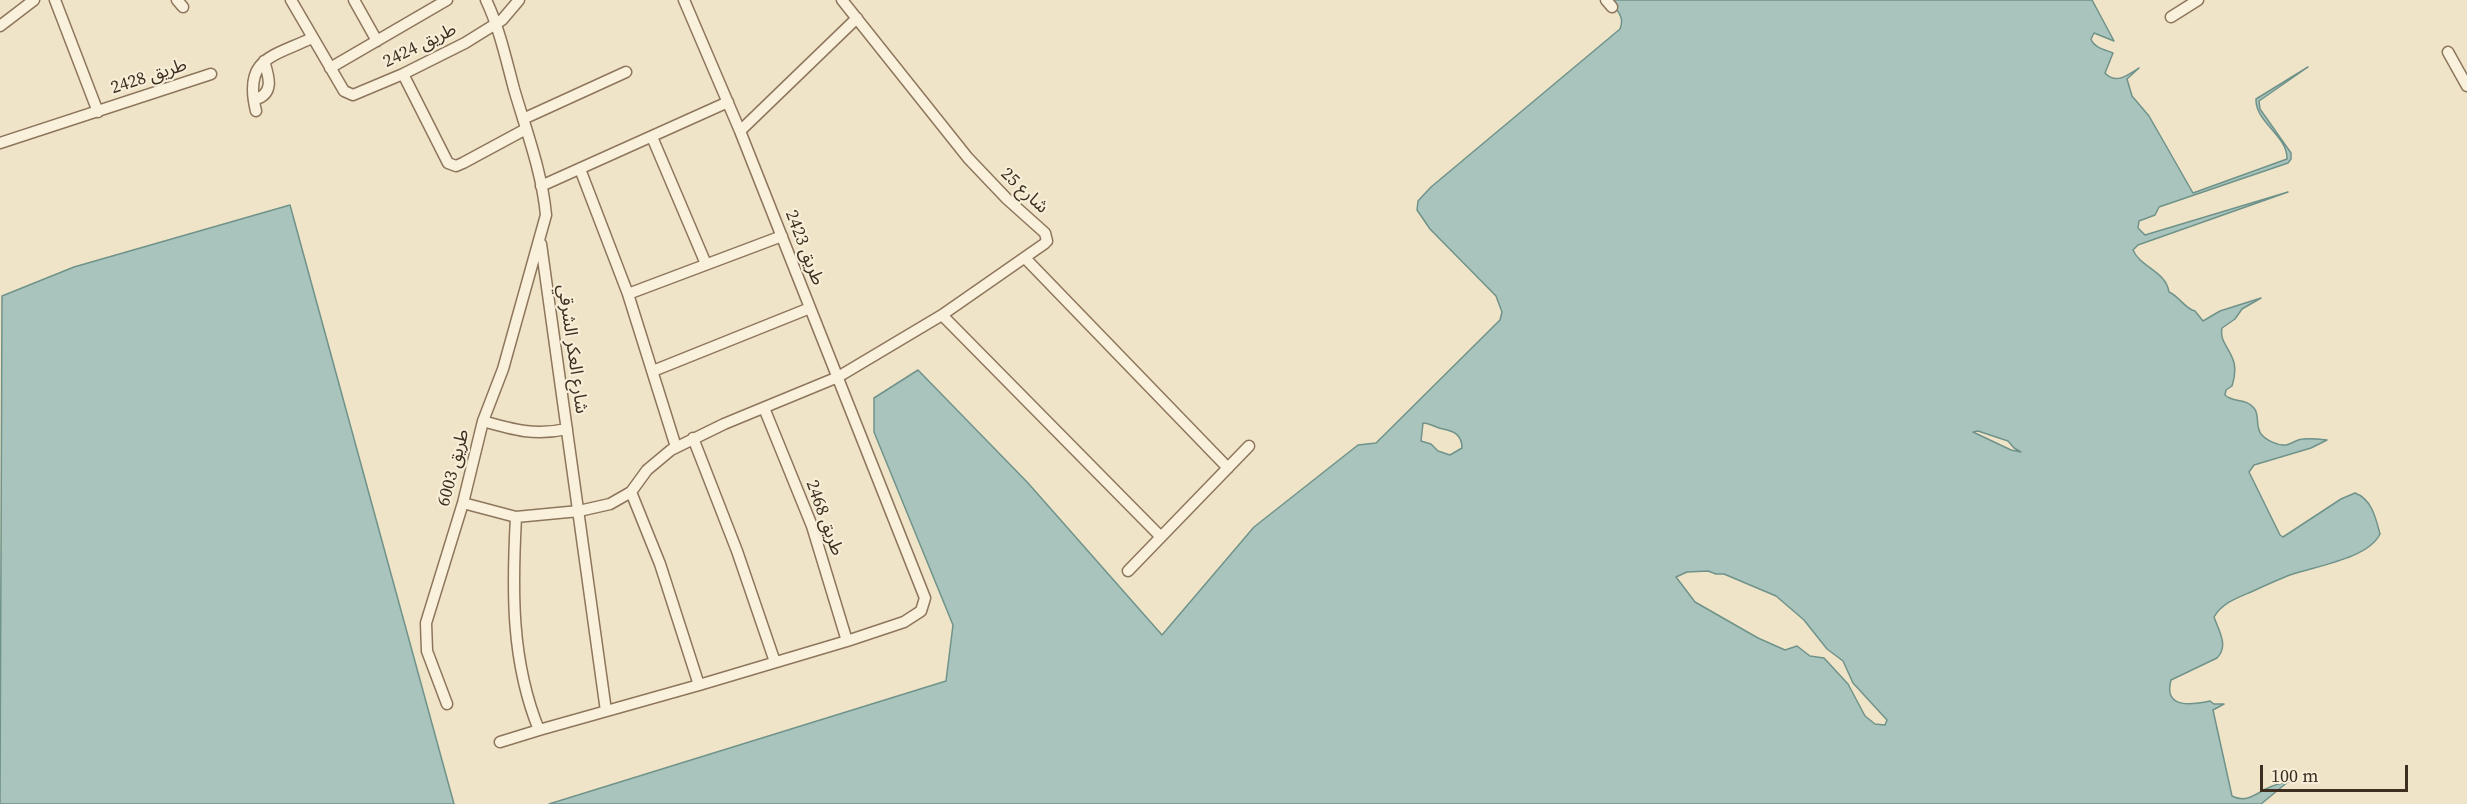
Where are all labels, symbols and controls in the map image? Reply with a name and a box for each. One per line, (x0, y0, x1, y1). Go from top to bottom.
street label: طريق 2424 (380, 19, 460, 73)
street label: طريق 2428 (108, 55, 190, 99)
street label: شارع 25 (996, 164, 1052, 218)
street label: طريق 2423 (780, 207, 828, 289)
street label: شارع العكر الشرقي (552, 283, 592, 415)
street label: طريق 6003 (433, 427, 475, 509)
street label: طريق 2468 (800, 477, 848, 559)
scale bar (2263, 753, 2412, 791)
text: 100 m (2271, 763, 2318, 788)

